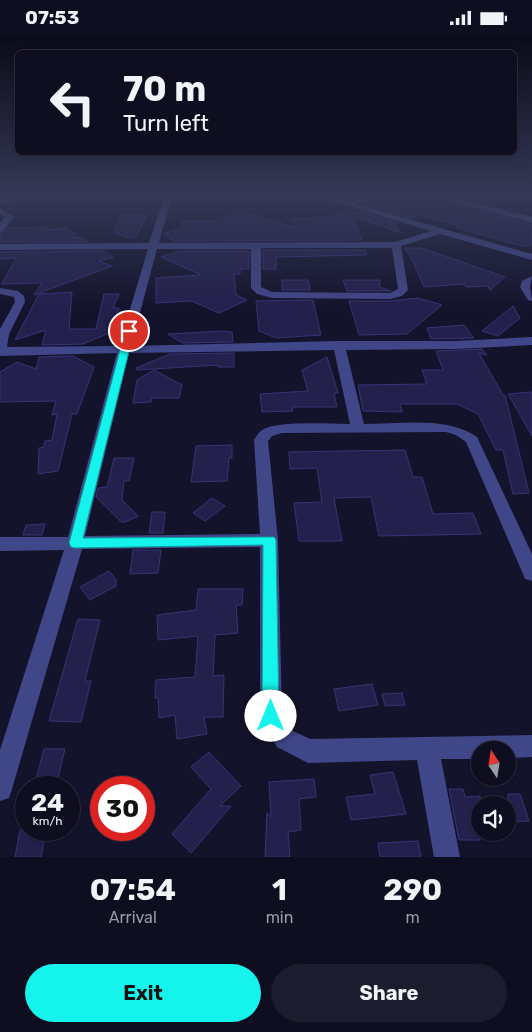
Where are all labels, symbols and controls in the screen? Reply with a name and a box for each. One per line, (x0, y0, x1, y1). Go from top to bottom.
text: 07:53 (25, 6, 79, 29)
text: 70 m (123, 68, 206, 110)
icon: left (40, 70, 105, 135)
text: Turn left (123, 110, 209, 137)
pin (108, 310, 150, 352)
icon: arrive (115, 317, 143, 345)
position arrow (244, 689, 296, 741)
north arrow (471, 741, 516, 786)
map controls (471, 741, 516, 841)
speed limit sign: 30 (90, 776, 155, 841)
text: 24 (31, 788, 64, 817)
button: sound (471, 796, 516, 841)
text: km/h (33, 814, 62, 828)
text: 07:54 (90, 872, 176, 908)
text: 1 (272, 872, 287, 908)
text: 290 (383, 872, 442, 908)
text: Arrival (109, 908, 157, 927)
text: min (266, 908, 293, 927)
text: m (406, 908, 420, 927)
button: Exit (25, 964, 261, 1022)
button: Share (271, 964, 507, 1022)

